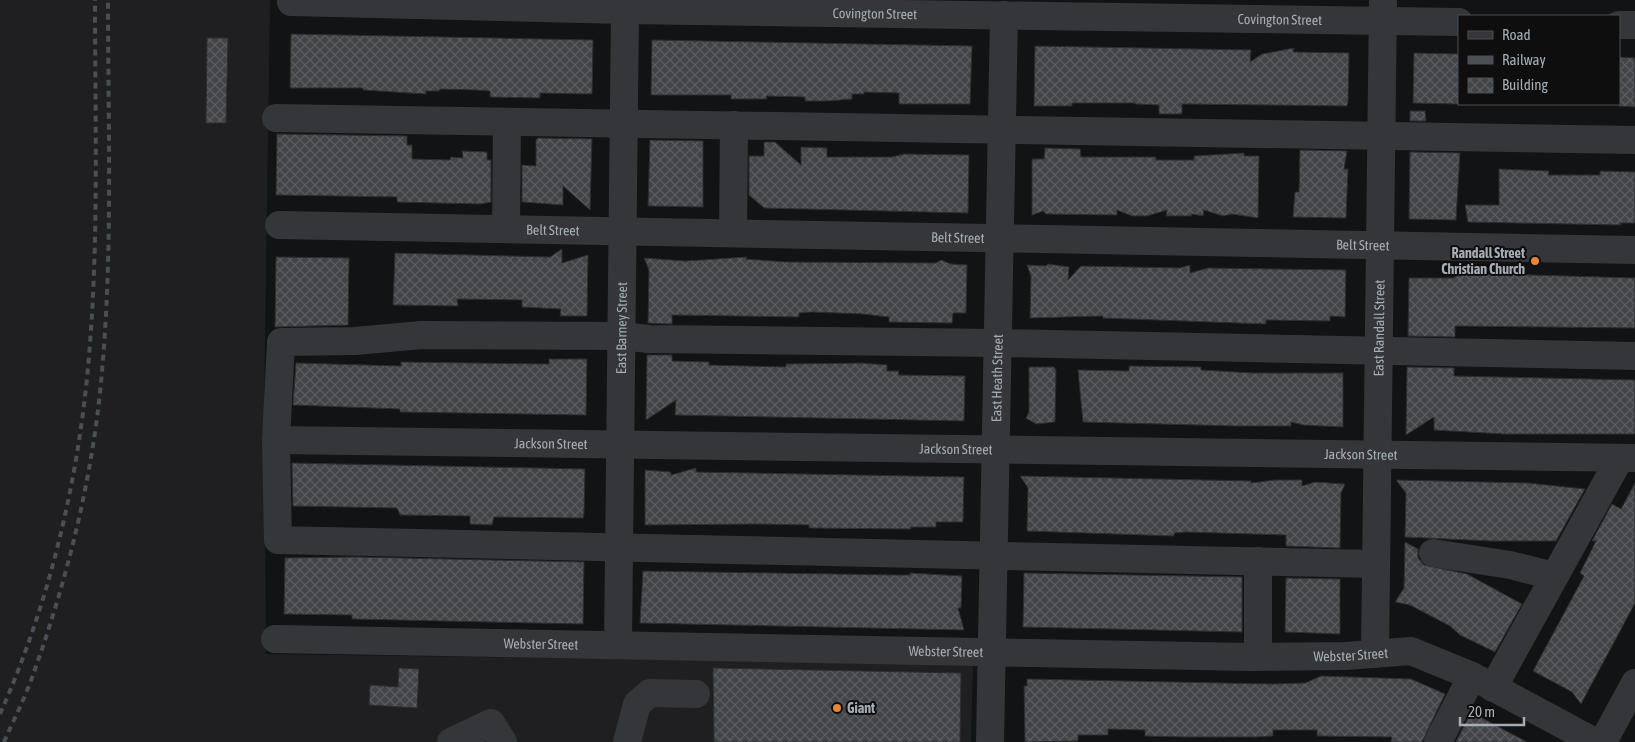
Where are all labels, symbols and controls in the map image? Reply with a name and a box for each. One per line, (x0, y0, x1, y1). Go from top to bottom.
street label: Covington Street (832, 5, 917, 22)
street label: Covington Street (1237, 11, 1322, 28)
legend (1458, 15, 1620, 105)
text: Road (1502, 26, 1531, 43)
text: Railway (1502, 51, 1546, 68)
text: Building (1502, 76, 1548, 93)
street label: Belt Street (526, 222, 580, 239)
street label: Belt Street (931, 229, 985, 246)
street label: Belt Street (1336, 236, 1390, 253)
place label: Randall Street Christian Church (1441, 245, 1525, 277)
marker: Randall Street Christian Church (1529, 255, 1541, 267)
street label: East Randall Street (1370, 279, 1388, 377)
street label: East Barney Street (613, 282, 630, 374)
street label: East Heath Street (988, 334, 1006, 422)
street label: Jackson Street (514, 435, 588, 452)
street label: Jackson Street (919, 441, 993, 457)
street label: Jackson Street (1324, 446, 1398, 463)
street label: Webster Street (503, 635, 578, 653)
street label: Webster Street (908, 643, 983, 660)
street label: Webster Street (1313, 645, 1389, 664)
scale bar (1460, 694, 1524, 726)
place label: Giant (847, 700, 875, 716)
marker: Giant (831, 702, 843, 714)
text: 20 m (1468, 703, 1495, 720)

